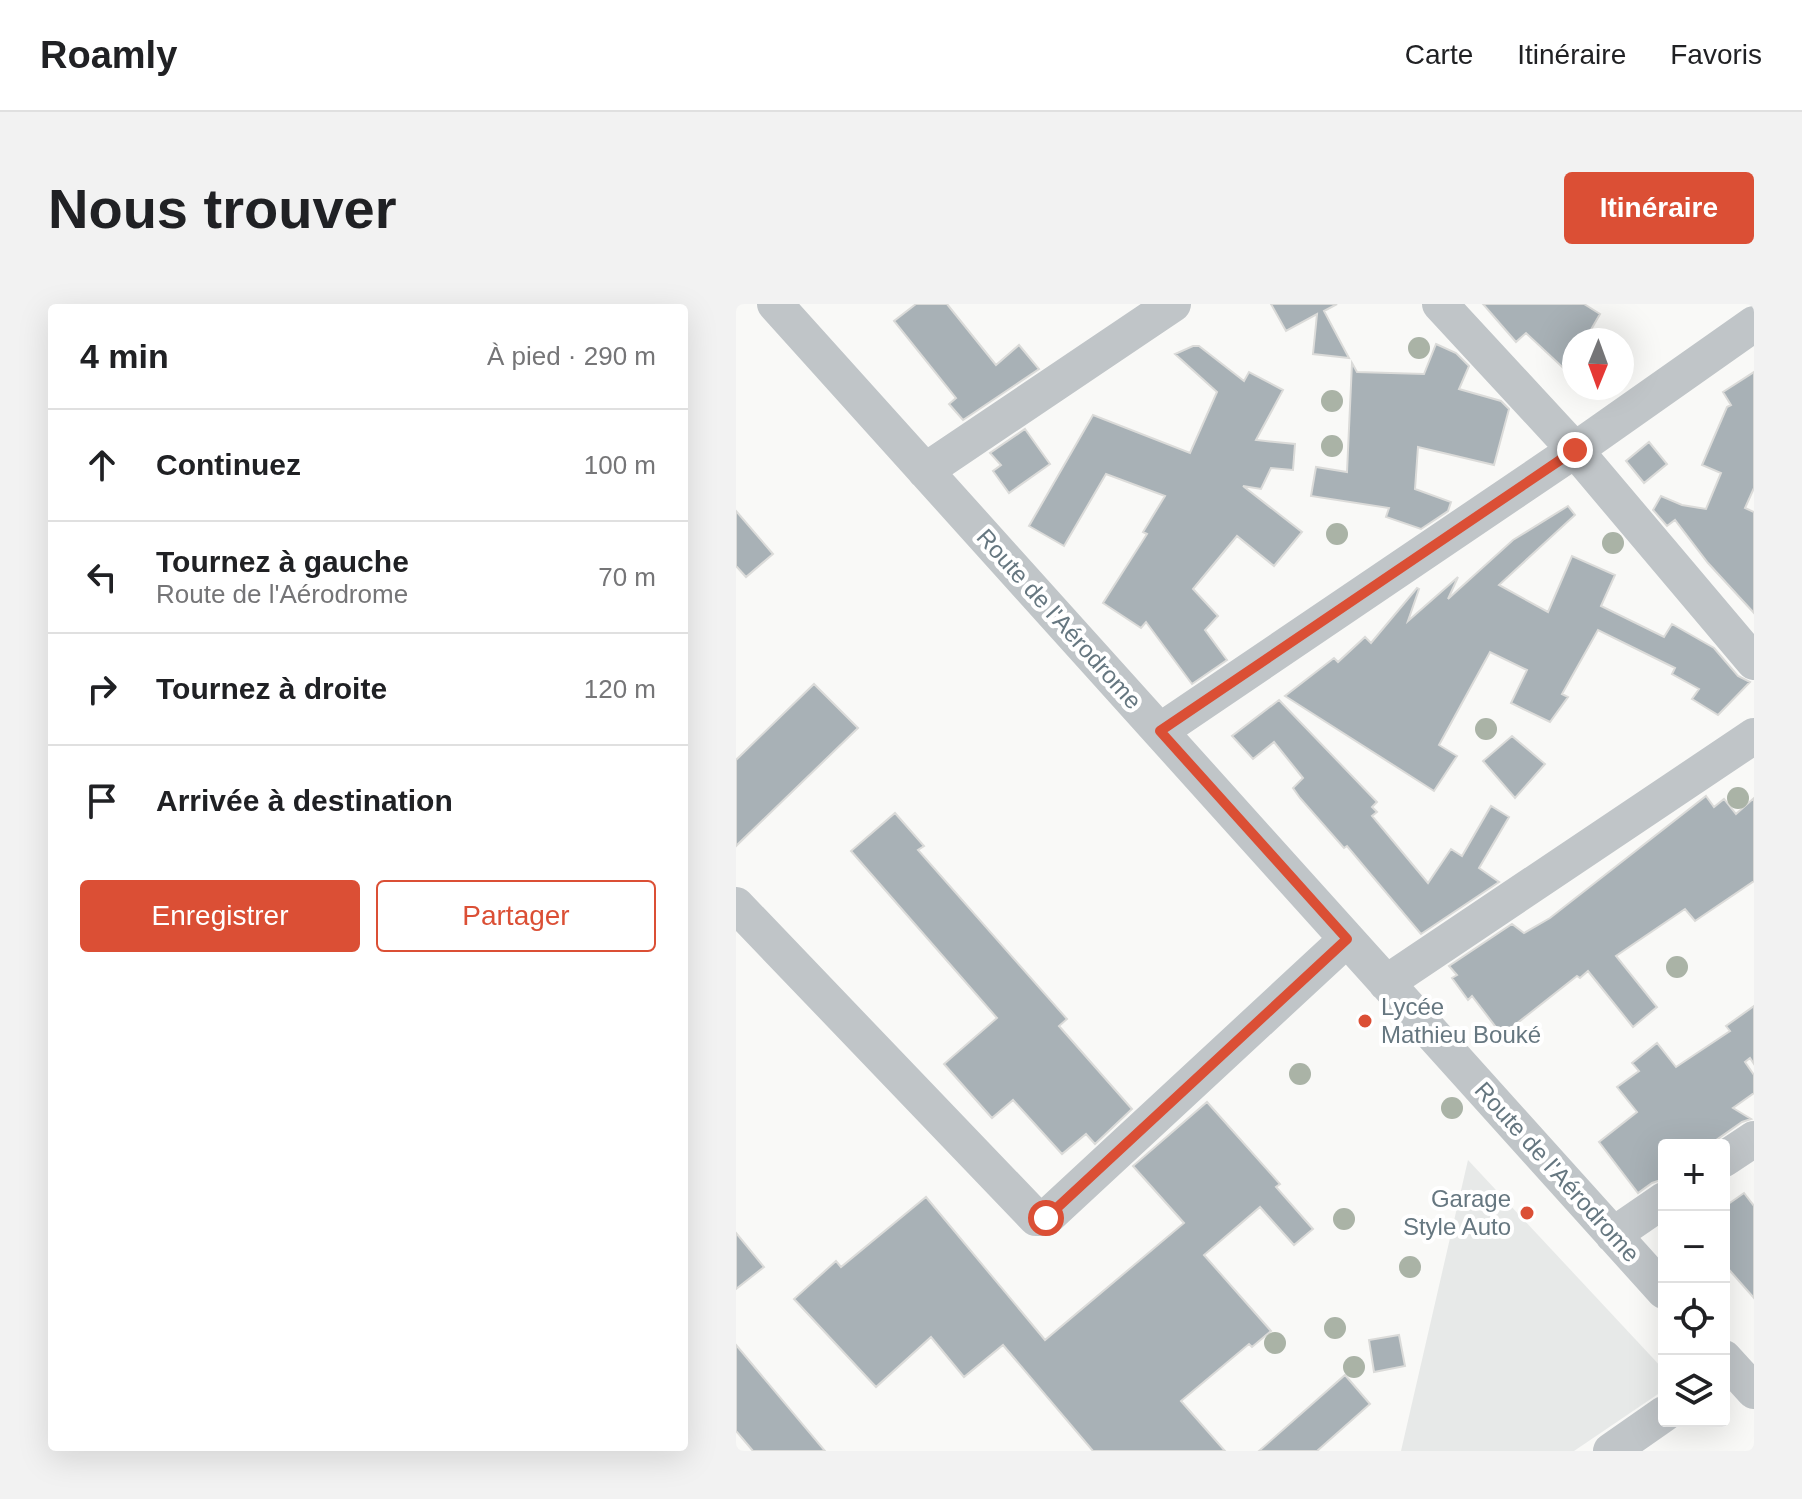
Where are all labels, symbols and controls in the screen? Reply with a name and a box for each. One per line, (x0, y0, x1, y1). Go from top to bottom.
text: Roamly (40, 34, 177, 76)
text: Carte (1405, 39, 1473, 70)
text: Itinéraire (1517, 39, 1626, 70)
text: Favoris (1670, 39, 1762, 70)
button: Itinéraire (1564, 172, 1754, 244)
text: Nous trouver (48, 177, 397, 240)
north arrow (1562, 328, 1634, 400)
text: 4 min (80, 337, 169, 375)
text: À pied · 290 m (487, 341, 656, 371)
route end (1557, 432, 1593, 468)
icon: ahead (80, 443, 124, 487)
text: Continuez (156, 448, 301, 481)
text: 100 m (584, 450, 656, 480)
street label: Route de l'Aérodrome (971, 523, 1147, 714)
text: Tournez à gauche (156, 545, 409, 578)
icon: left (80, 555, 124, 599)
text: 70 m (598, 562, 656, 592)
text: Route de l'Aérodrome (156, 579, 408, 609)
icon: right (80, 667, 124, 711)
text: Tournez à droite (156, 672, 387, 705)
text: 120 m (584, 674, 656, 704)
icon: arrive (80, 779, 124, 823)
text: Arrivée à destination (156, 784, 453, 817)
button: Enregistrer (80, 880, 360, 952)
button: Partager (376, 880, 656, 952)
place label: Lycée Mathieu Bouké (1381, 993, 1541, 1048)
marker: Lycée Mathieu Bouké (1356, 1012, 1374, 1030)
street label: Route de l'Aérodrome (1469, 1076, 1645, 1267)
map controls (1658, 1139, 1730, 1427)
button: + (1658, 1139, 1730, 1211)
place label: Garage Style Auto (1403, 1185, 1511, 1240)
route start (1028, 1200, 1064, 1236)
marker: Garage Style Auto (1518, 1204, 1536, 1222)
button: − (1658, 1211, 1730, 1283)
button: locate (1658, 1283, 1730, 1355)
button: layers (1658, 1355, 1730, 1427)

